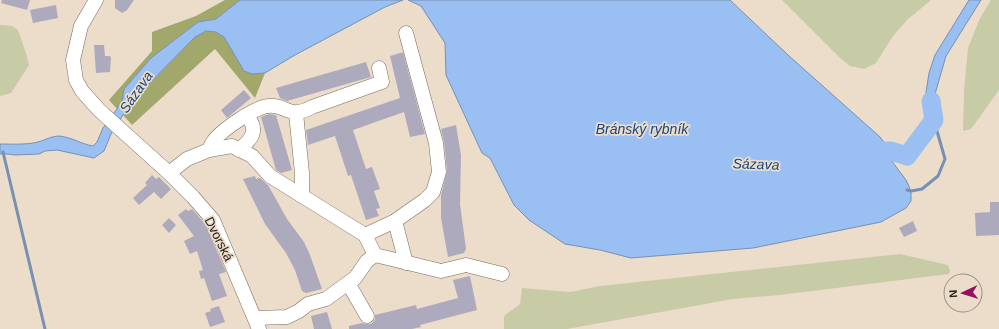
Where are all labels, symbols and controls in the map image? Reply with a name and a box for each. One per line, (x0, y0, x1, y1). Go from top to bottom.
water label: Sázava (116, 68, 156, 116)
water label: Bránský rybník (596, 121, 689, 137)
water label: Sázava (732, 155, 780, 173)
street label: Dvorská (201, 214, 237, 264)
north arrow (943, 273, 983, 313)
text: N (947, 289, 959, 298)

